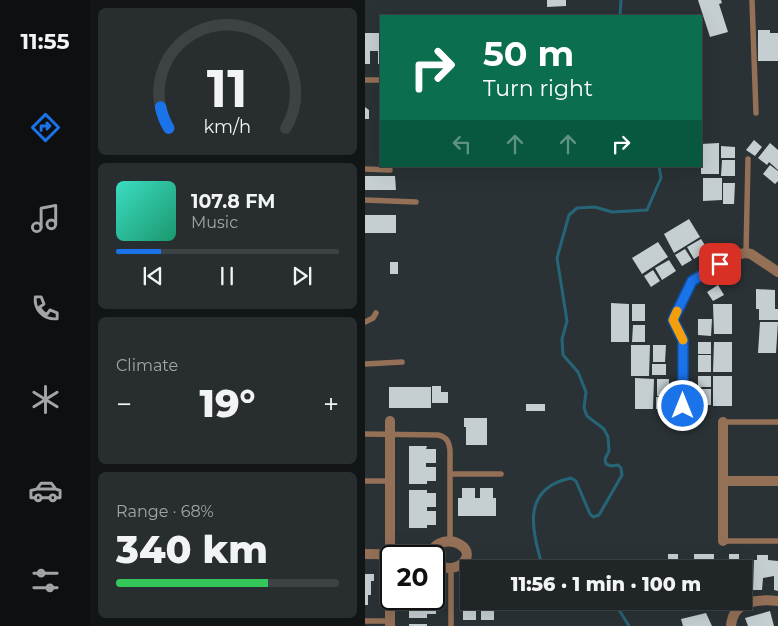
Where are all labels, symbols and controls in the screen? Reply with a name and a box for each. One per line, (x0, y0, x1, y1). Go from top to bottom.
text: 11:55 (20, 28, 70, 55)
text: 50 m (483, 32, 574, 75)
icon: right (400, 35, 465, 100)
text: 11 (207, 57, 248, 120)
text: Turn right (483, 75, 593, 102)
icon: directions (28, 110, 63, 145)
text: km/h (204, 116, 251, 137)
icon: left (448, 130, 476, 158)
icon: ahead (501, 130, 529, 158)
icon: ahead (554, 130, 582, 158)
icon: right (607, 130, 635, 158)
text: 107.8 FM (191, 190, 276, 213)
icon: music (28, 201, 63, 236)
text: Music (191, 213, 238, 232)
pin (699, 243, 741, 285)
icon: arrive (706, 250, 734, 278)
icon: previous (139, 262, 167, 290)
icon: pause (213, 262, 241, 290)
icon: next (288, 262, 316, 290)
icon: phone (28, 291, 63, 326)
text: Climate (116, 356, 178, 375)
position arrow (656, 379, 708, 431)
text: 19° (200, 380, 255, 427)
icon: climate (28, 382, 63, 417)
text: − (116, 387, 132, 421)
text: + (323, 387, 339, 421)
icon: car (28, 473, 63, 508)
text: Range · 68% (116, 502, 214, 521)
text: 340 km (116, 526, 268, 573)
speed limit sign: 20 (380, 545, 445, 610)
icon: filters (28, 563, 63, 598)
text: 11:56 · 1 min · 100 m (511, 573, 701, 596)

